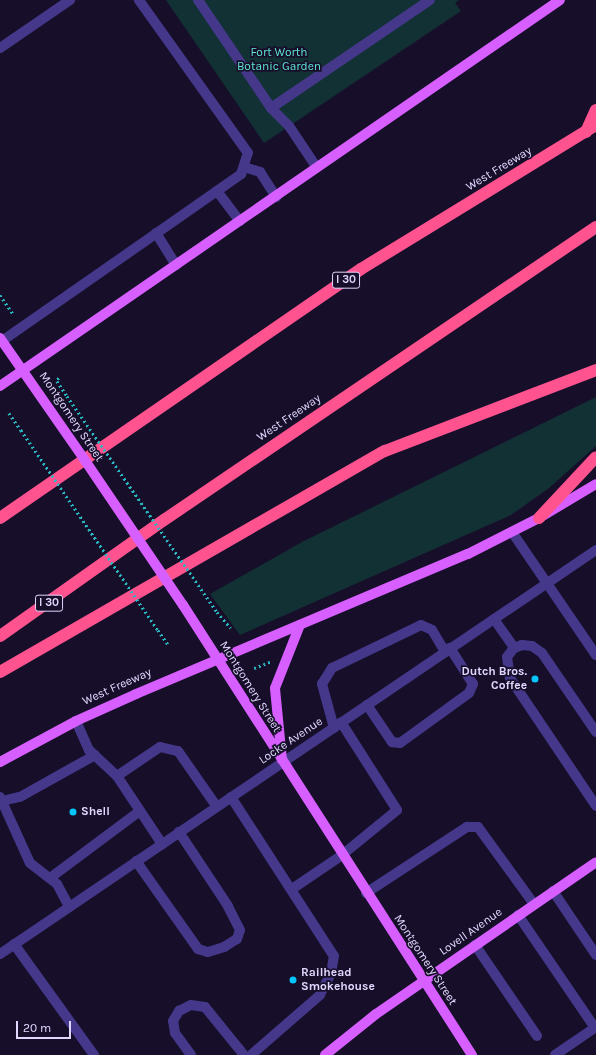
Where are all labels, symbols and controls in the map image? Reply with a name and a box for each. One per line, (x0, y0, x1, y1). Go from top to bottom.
park label: Fort Worth Botanic Garden (237, 46, 321, 74)
street label: West Freeway (464, 144, 534, 194)
road number: I 30 (332, 271, 360, 289)
street label: Montgomery Street (36, 369, 106, 465)
street label: West Freeway (254, 391, 324, 445)
road number: I 30 (35, 594, 63, 612)
street label: Montgomery Street (216, 639, 284, 735)
street label: West Freeway (80, 665, 154, 709)
place label: Dutch Bros. Coffee (461, 665, 527, 693)
marker: Dutch Bros. Coffee (530, 674, 540, 684)
street label: Locke Avenue (256, 714, 326, 768)
place label: Shell (81, 805, 110, 819)
marker: Shell (68, 807, 78, 817)
street label: Lovell Avenue (437, 905, 505, 959)
street label: Montgomery Street (390, 912, 460, 1008)
place label: Railhead Smokehouse (301, 966, 375, 994)
marker: Railhead Smokehouse (288, 975, 298, 985)
scale bar (18, 1013, 73, 1039)
text: 20 m (23, 1021, 51, 1035)

